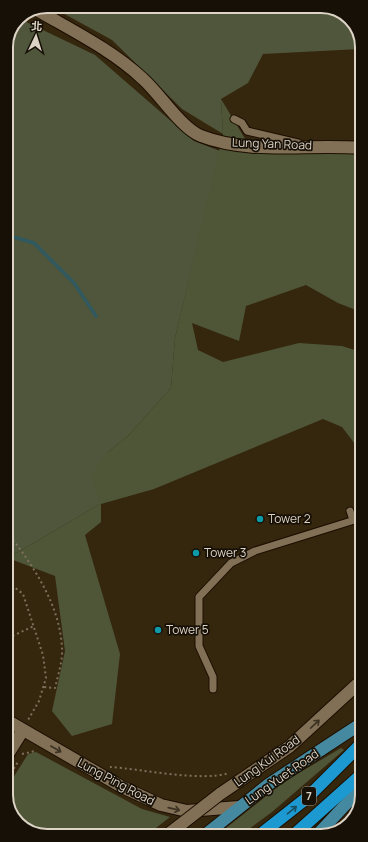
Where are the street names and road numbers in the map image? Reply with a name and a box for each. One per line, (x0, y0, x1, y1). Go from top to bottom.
street label: Lung Yan Road (232, 134, 312, 153)
street label: Lung Kui Road (230, 731, 303, 790)
street label: Lung Yuet Road (242, 745, 322, 808)
street label: Lung Ping Road (75, 754, 158, 809)
road number: 7 (302, 787, 316, 805)

